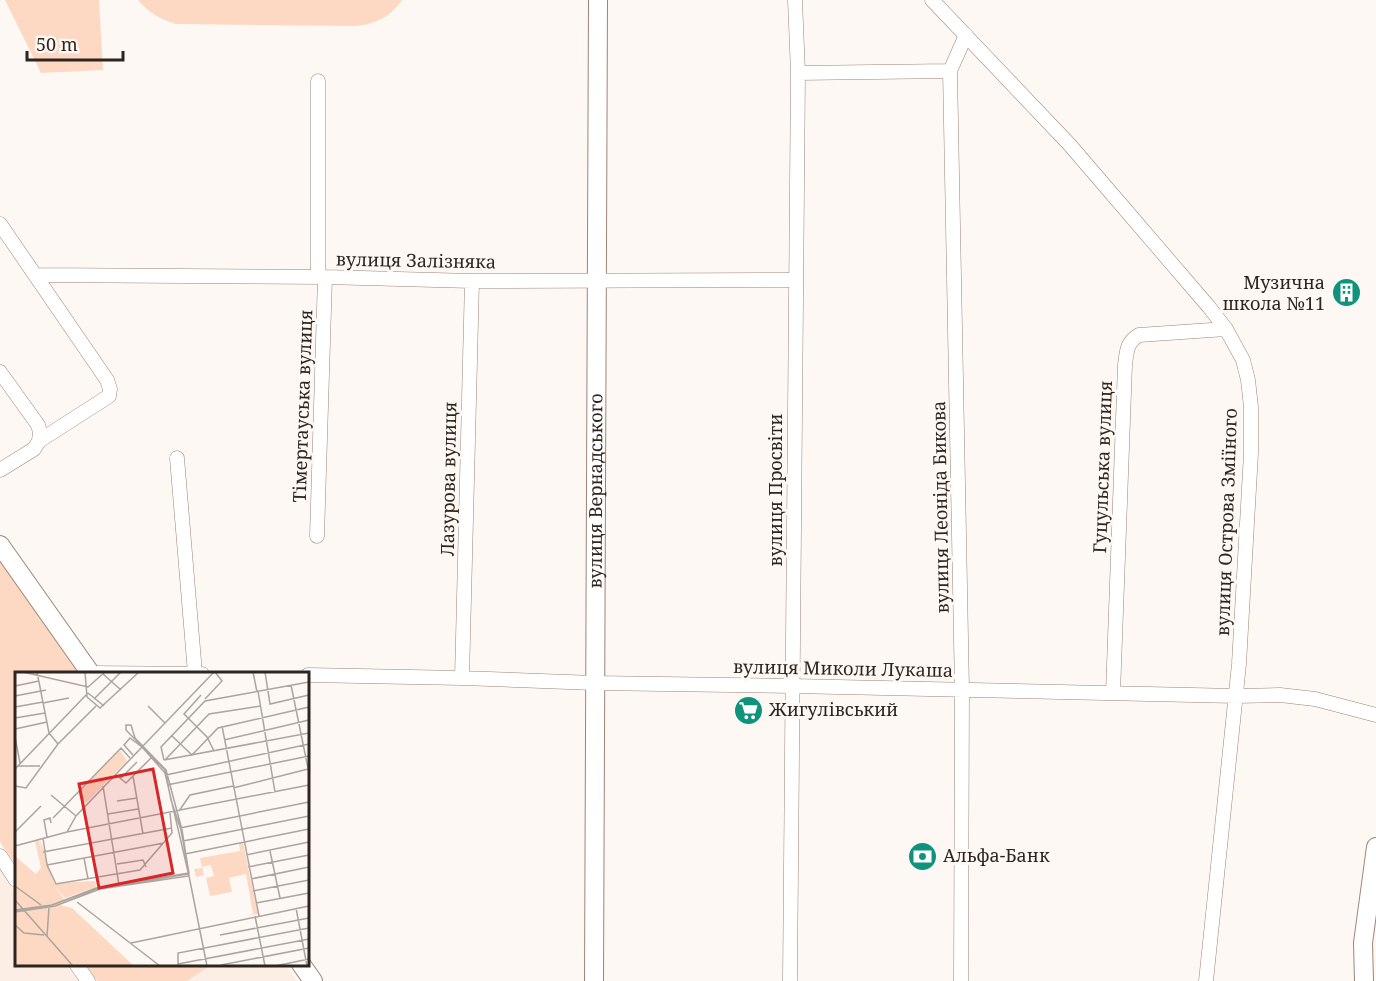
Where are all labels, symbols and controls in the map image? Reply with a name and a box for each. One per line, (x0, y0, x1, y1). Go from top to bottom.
scale bar (27, 24, 123, 62)
text: 50 m (36, 32, 78, 56)
street label: вулиця Залізняка (336, 247, 496, 273)
place label: Музична школа №11 (1222, 270, 1325, 315)
building icon: Музична школа №11 (1330, 277, 1362, 309)
street label: Тімертауська вулиця (287, 309, 317, 503)
street label: Гуцульська вулиця (1087, 380, 1117, 554)
street label: вулиця Вернадського (583, 393, 607, 589)
street label: вулиця Леоніда Бикова (926, 401, 954, 613)
street label: Лазурова вулиця (435, 402, 461, 556)
street label: вулиця Острова Зміїного (1210, 408, 1242, 636)
street label: вулиця Просвіти (763, 414, 787, 566)
street label: вулиця Миколи Лукаша (733, 654, 953, 682)
inset map (15, 672, 309, 966)
supermarket icon: Жигулівський (732, 694, 764, 726)
place label: Жигулівський (768, 697, 898, 721)
bank icon: Альфа-Банк (906, 840, 938, 872)
place label: Альфа-Банк (943, 843, 1050, 867)

